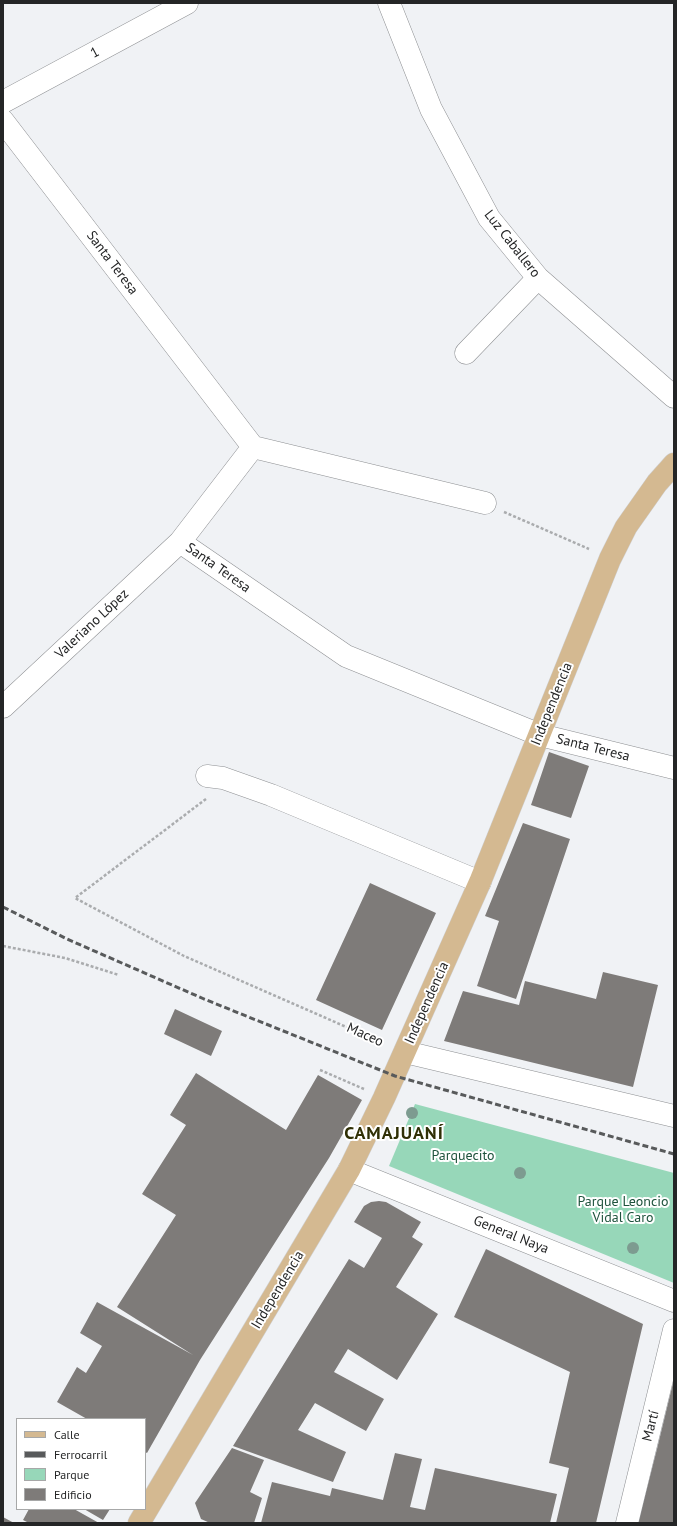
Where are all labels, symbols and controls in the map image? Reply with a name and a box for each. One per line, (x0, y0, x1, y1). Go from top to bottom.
street label: 1 (88, 44, 102, 62)
street label: Luz Caballero (480, 207, 544, 281)
street label: Santa Teresa (83, 228, 141, 298)
street label: Santa Teresa (182, 540, 254, 596)
street label: Valeriano López (52, 586, 132, 662)
street label: Independencia (528, 660, 576, 748)
street label: Santa Teresa (554, 731, 632, 765)
street label: Independencia (401, 959, 453, 1047)
street label: Maceo (344, 1020, 386, 1050)
district label: CAMAJUANÍ (344, 1123, 444, 1145)
park label: Parquecito (431, 1148, 495, 1164)
park label: Parque Leoncio Vidal Caro (577, 1194, 669, 1226)
street label: General Naya (471, 1212, 551, 1258)
street label: Independencia (248, 1248, 308, 1332)
street label: Martí (639, 1409, 663, 1443)
legend (16, 1418, 146, 1510)
text: Calle (54, 1427, 80, 1442)
text: Ferrocarril (54, 1447, 107, 1462)
text: Parque (54, 1467, 89, 1482)
text: Edificio (54, 1487, 92, 1502)

